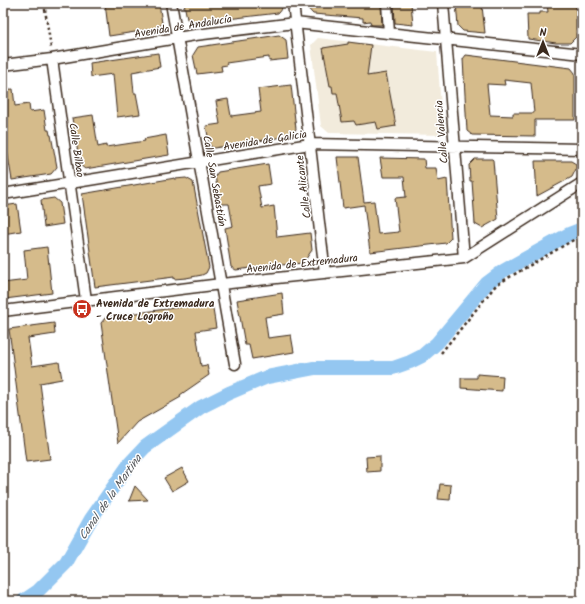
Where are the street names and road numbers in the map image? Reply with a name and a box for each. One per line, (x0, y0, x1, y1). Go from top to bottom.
street label: Avenida de Andalucía (133, 10, 233, 44)
street label: Calle Valencia (430, 99, 454, 164)
street label: Calle Bilbao (63, 122, 89, 179)
street label: Avenida de Galicia (222, 125, 308, 156)
street label: Calle San Sebastián (197, 134, 231, 228)
street label: Calle Alicante (291, 154, 317, 220)
street label: Avenida de Extremadura (245, 249, 359, 279)

